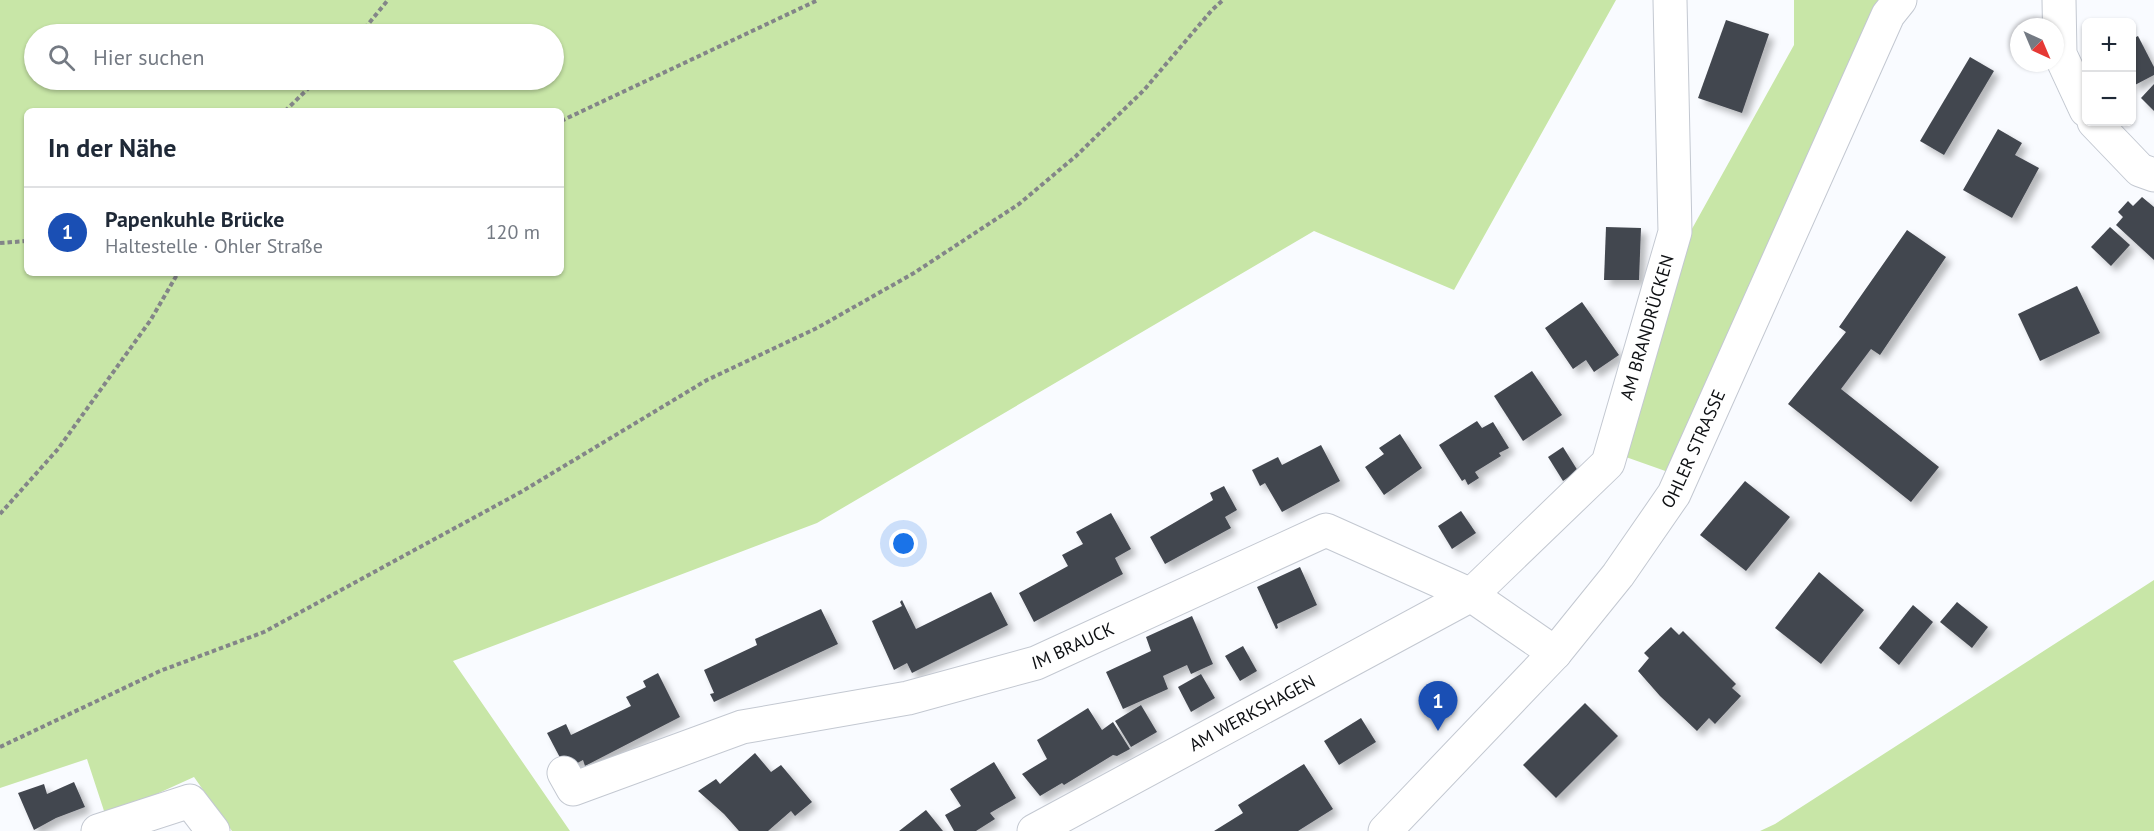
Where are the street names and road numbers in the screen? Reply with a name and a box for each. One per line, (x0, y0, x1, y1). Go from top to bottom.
street label: AM BRANDRÜCKEN (1615, 252, 1679, 403)
street label: OHLER STRASSE (1656, 386, 1730, 513)
street label: IM BRAUCK (1029, 617, 1118, 675)
street label: AM WERKSHAGEN (1185, 669, 1319, 756)

